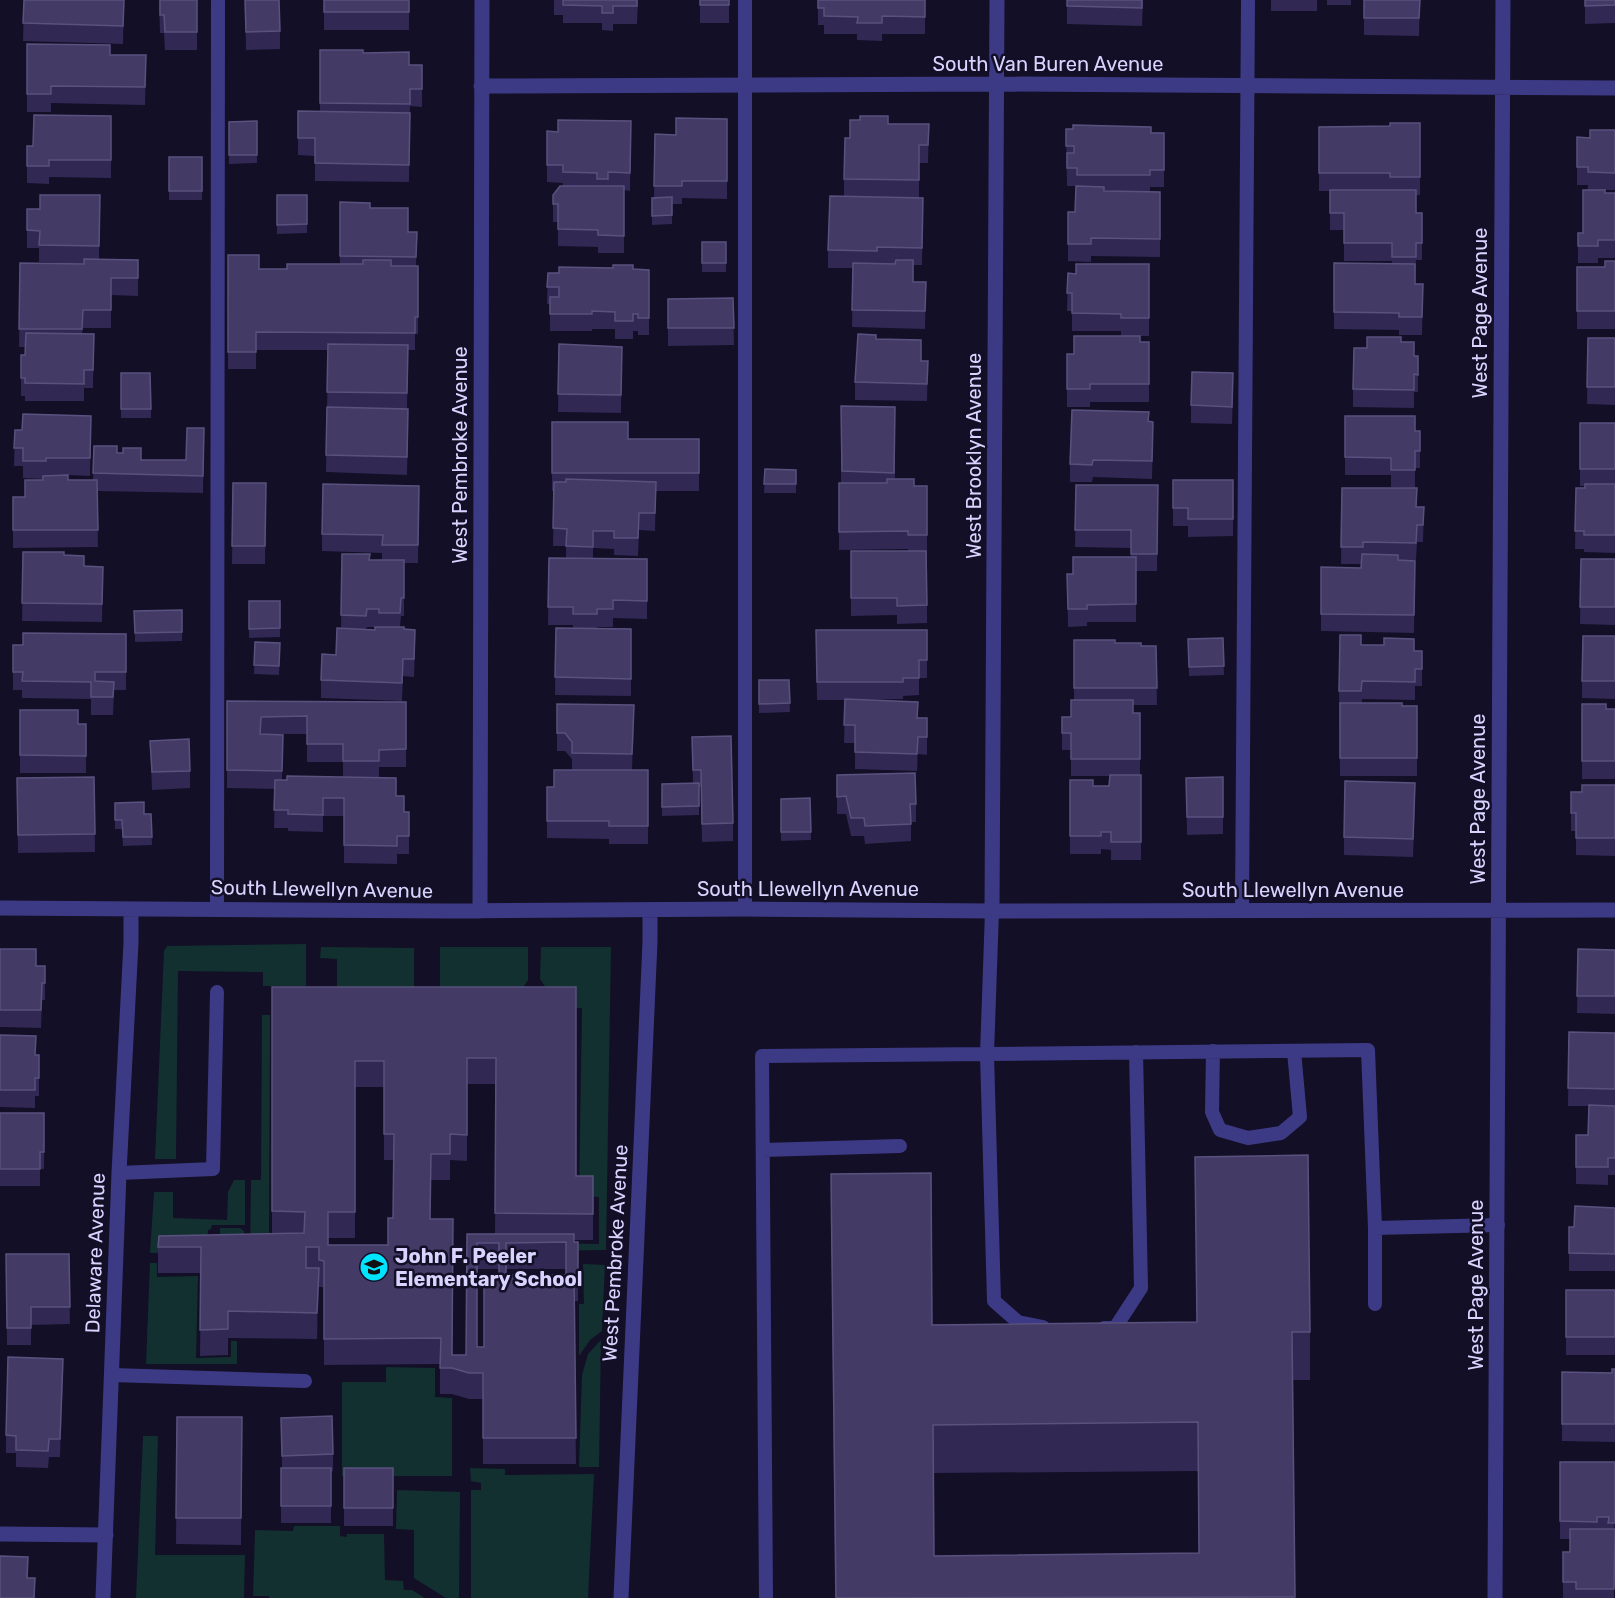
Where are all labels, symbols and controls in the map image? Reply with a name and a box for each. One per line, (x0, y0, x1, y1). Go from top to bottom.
street label: South Van Buren Avenue (933, 52, 1163, 76)
street label: West Page Avenue (1468, 228, 1492, 398)
street label: West Pembroke Avenue (448, 346, 472, 564)
street label: West Brooklyn Avenue (962, 353, 986, 559)
street label: West Page Avenue (1466, 714, 1490, 884)
street label: South Llewellyn Avenue (211, 875, 433, 903)
street label: South Llewellyn Avenue (697, 877, 919, 901)
street label: South Llewellyn Avenue (1182, 878, 1404, 902)
street label: West Pembroke Avenue (597, 1144, 633, 1362)
street label: Delaware Avenue (80, 1172, 110, 1334)
street label: West Page Avenue (1464, 1200, 1488, 1370)
place label: John F. Peeler Elementary School (395, 1244, 582, 1291)
school or university icon: John F. Peeler Elementary School (358, 1251, 390, 1283)

